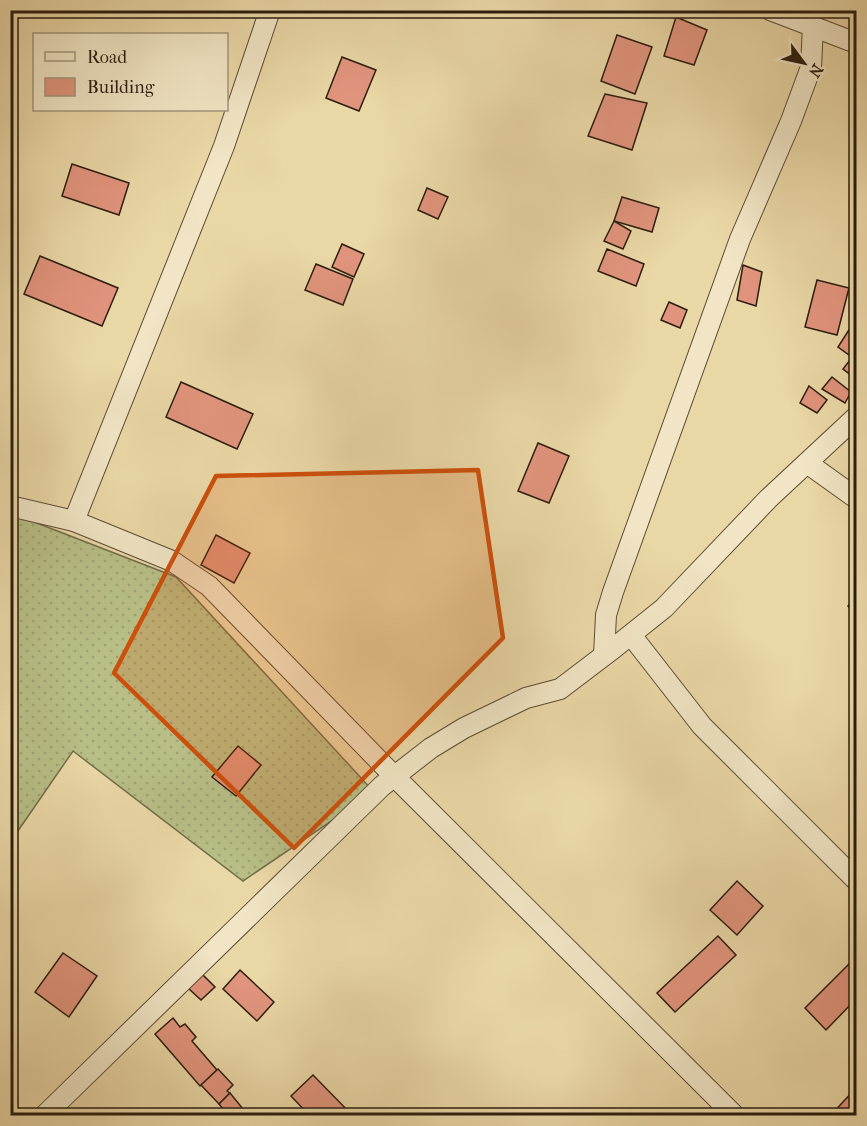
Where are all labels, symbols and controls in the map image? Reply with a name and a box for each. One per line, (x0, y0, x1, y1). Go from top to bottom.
legend (33, 33, 228, 111)
north arrow (774, 33, 834, 93)
text: Road (87, 47, 127, 68)
text: N (804, 61, 827, 82)
text: Building (87, 77, 155, 98)

